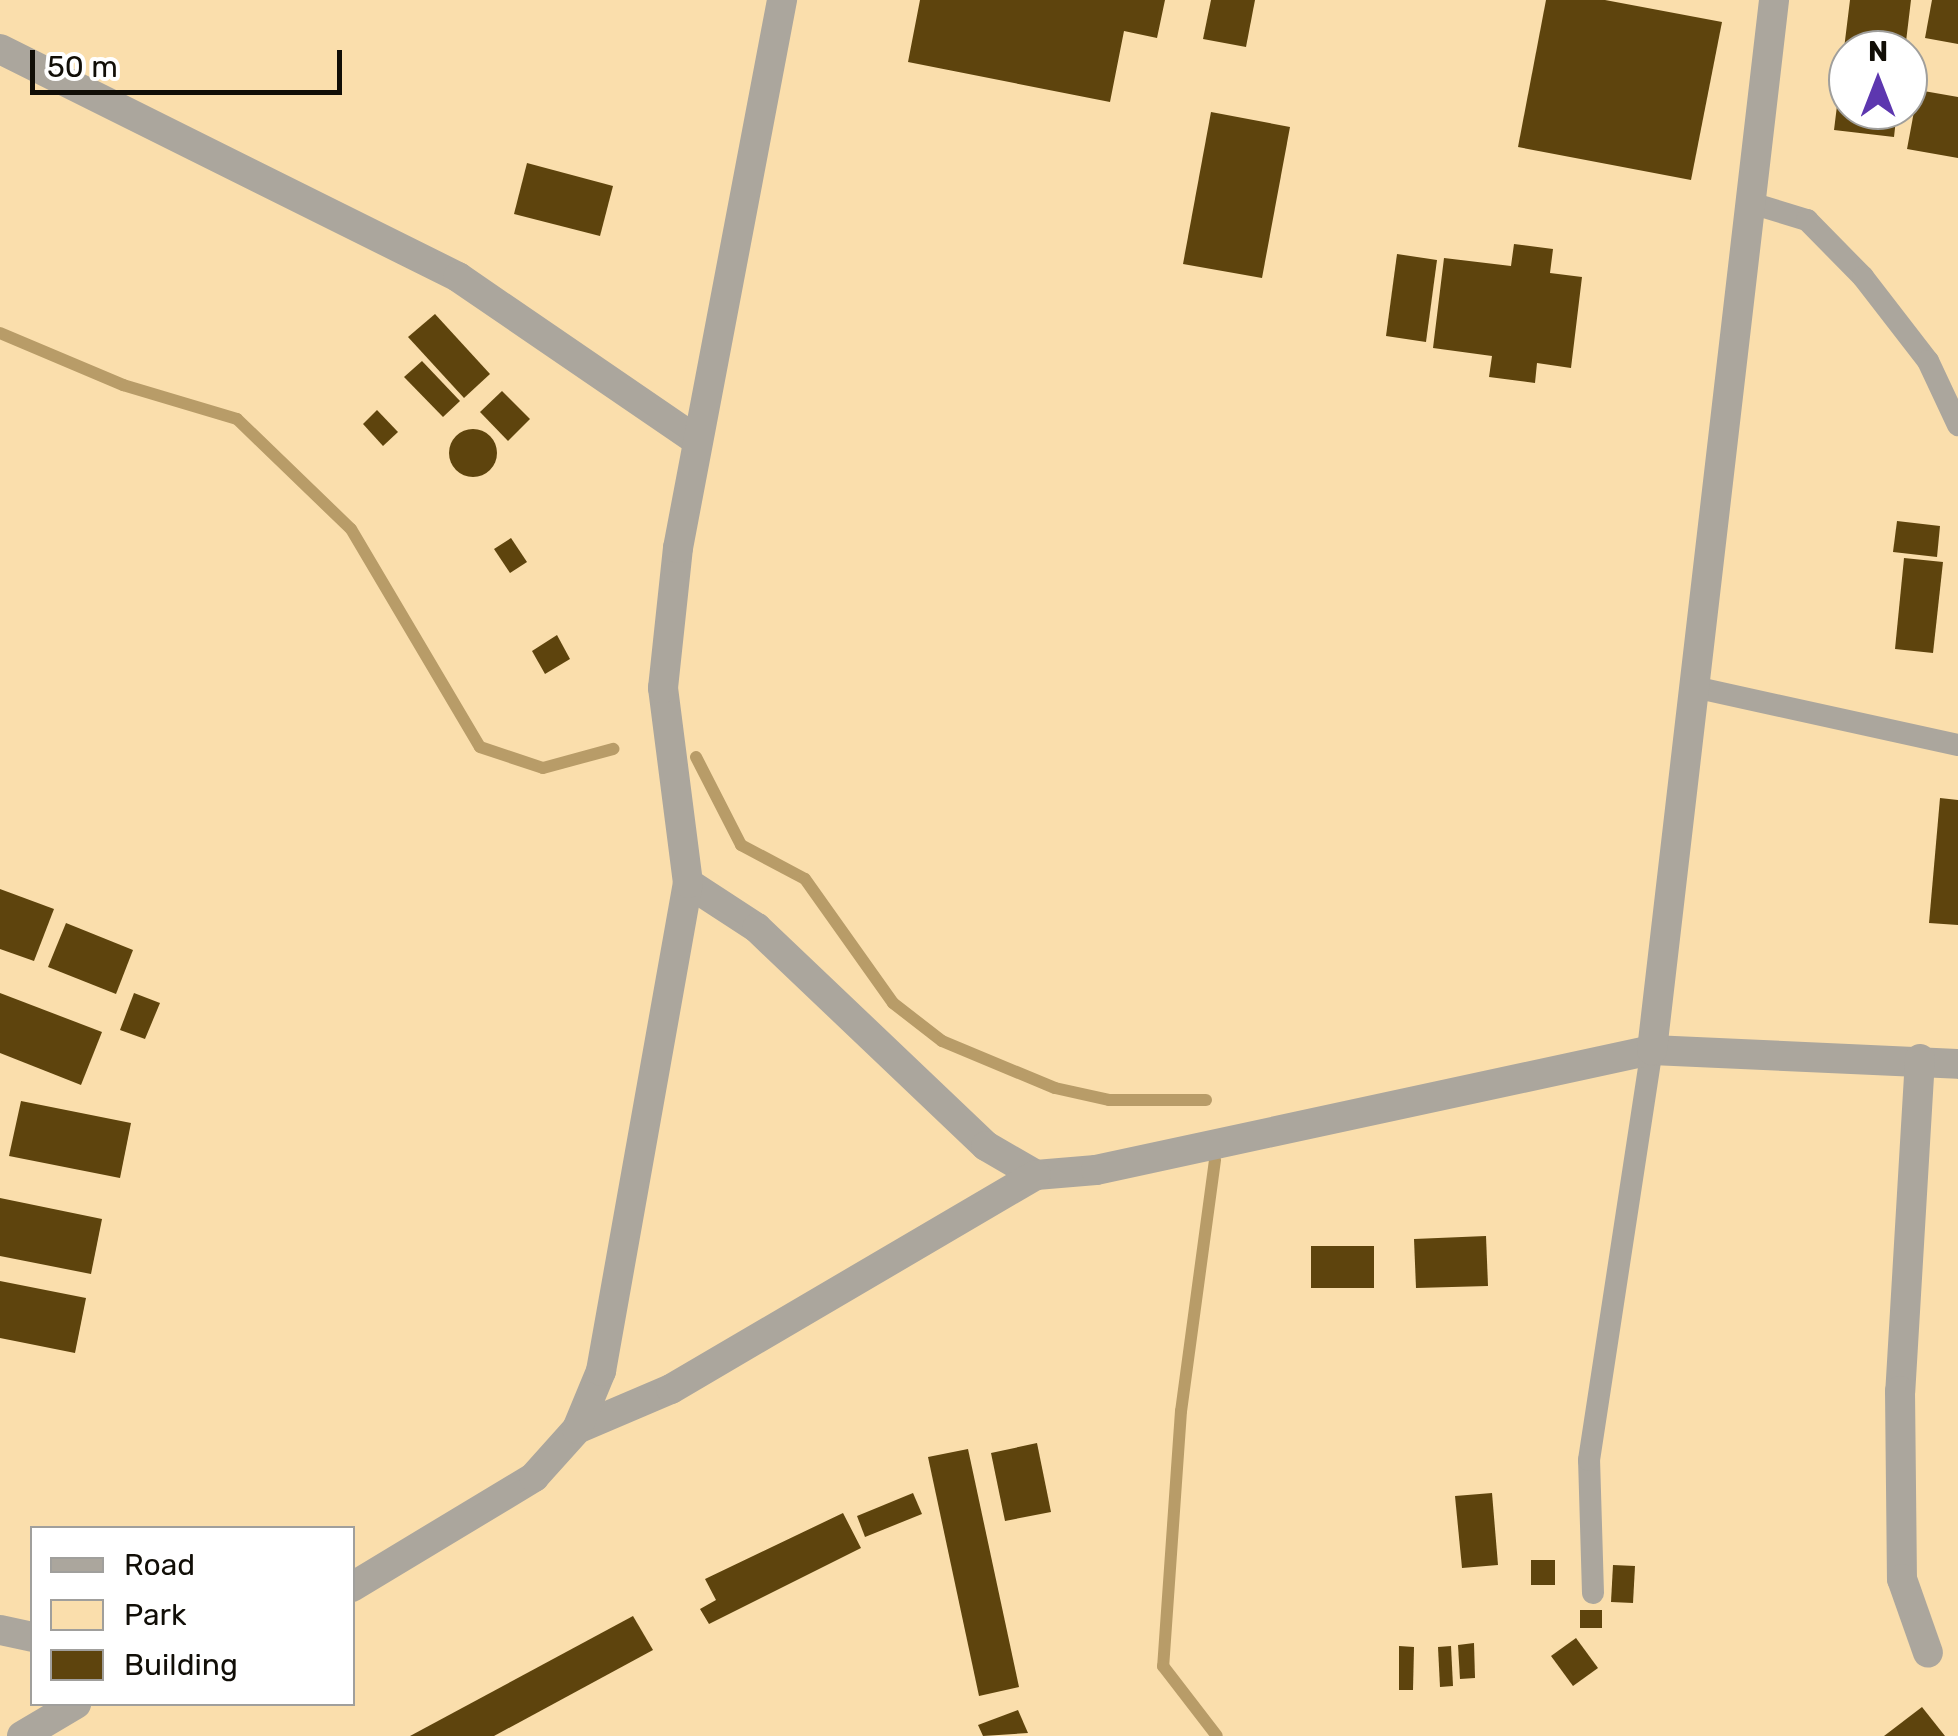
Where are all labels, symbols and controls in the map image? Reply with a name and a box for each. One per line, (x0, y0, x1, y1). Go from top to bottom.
scale bar (35, 30, 348, 92)
north arrow (1828, 30, 1928, 130)
text: N (1868, 35, 1888, 68)
text: 50 m (47, 49, 118, 85)
legend (30, 1526, 355, 1706)
text: Road (124, 1547, 195, 1583)
text: Park (124, 1597, 186, 1633)
text: Building (124, 1647, 238, 1683)

